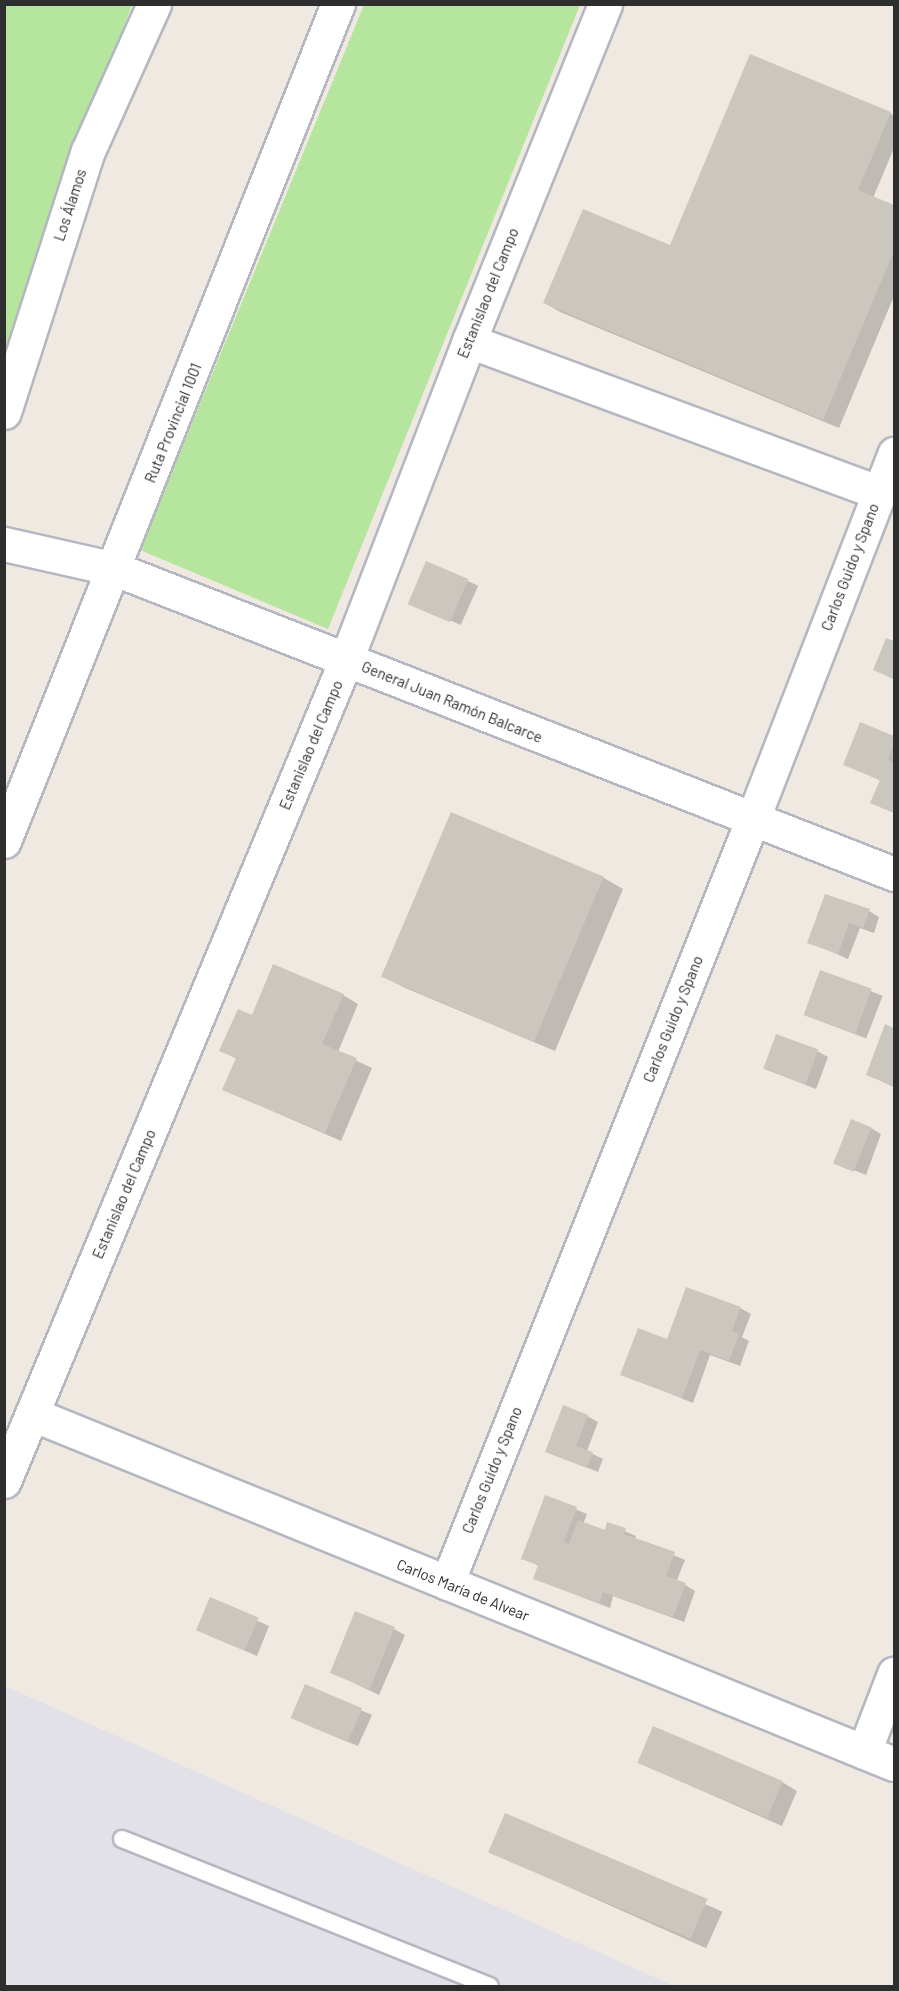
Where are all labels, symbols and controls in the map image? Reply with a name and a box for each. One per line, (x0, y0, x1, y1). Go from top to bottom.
street label: Los Álamos (50, 167, 90, 243)
street label: Estanislao del Campo (454, 225, 522, 361)
street label: Ruta Provincial 1001 (141, 361, 205, 485)
street label: Carlos Guido y Spano (817, 501, 883, 633)
street label: General Juan Ramón Balcarce (359, 657, 545, 747)
street label: Estanislao del Campo (276, 678, 346, 812)
street label: Carlos Guido y Spano (639, 953, 707, 1085)
street label: Estanislao del Campo (89, 1127, 159, 1261)
street label: Carlos Guido y Spano (458, 1404, 526, 1536)
street label: Carlos María de Alvear (394, 1555, 532, 1625)

